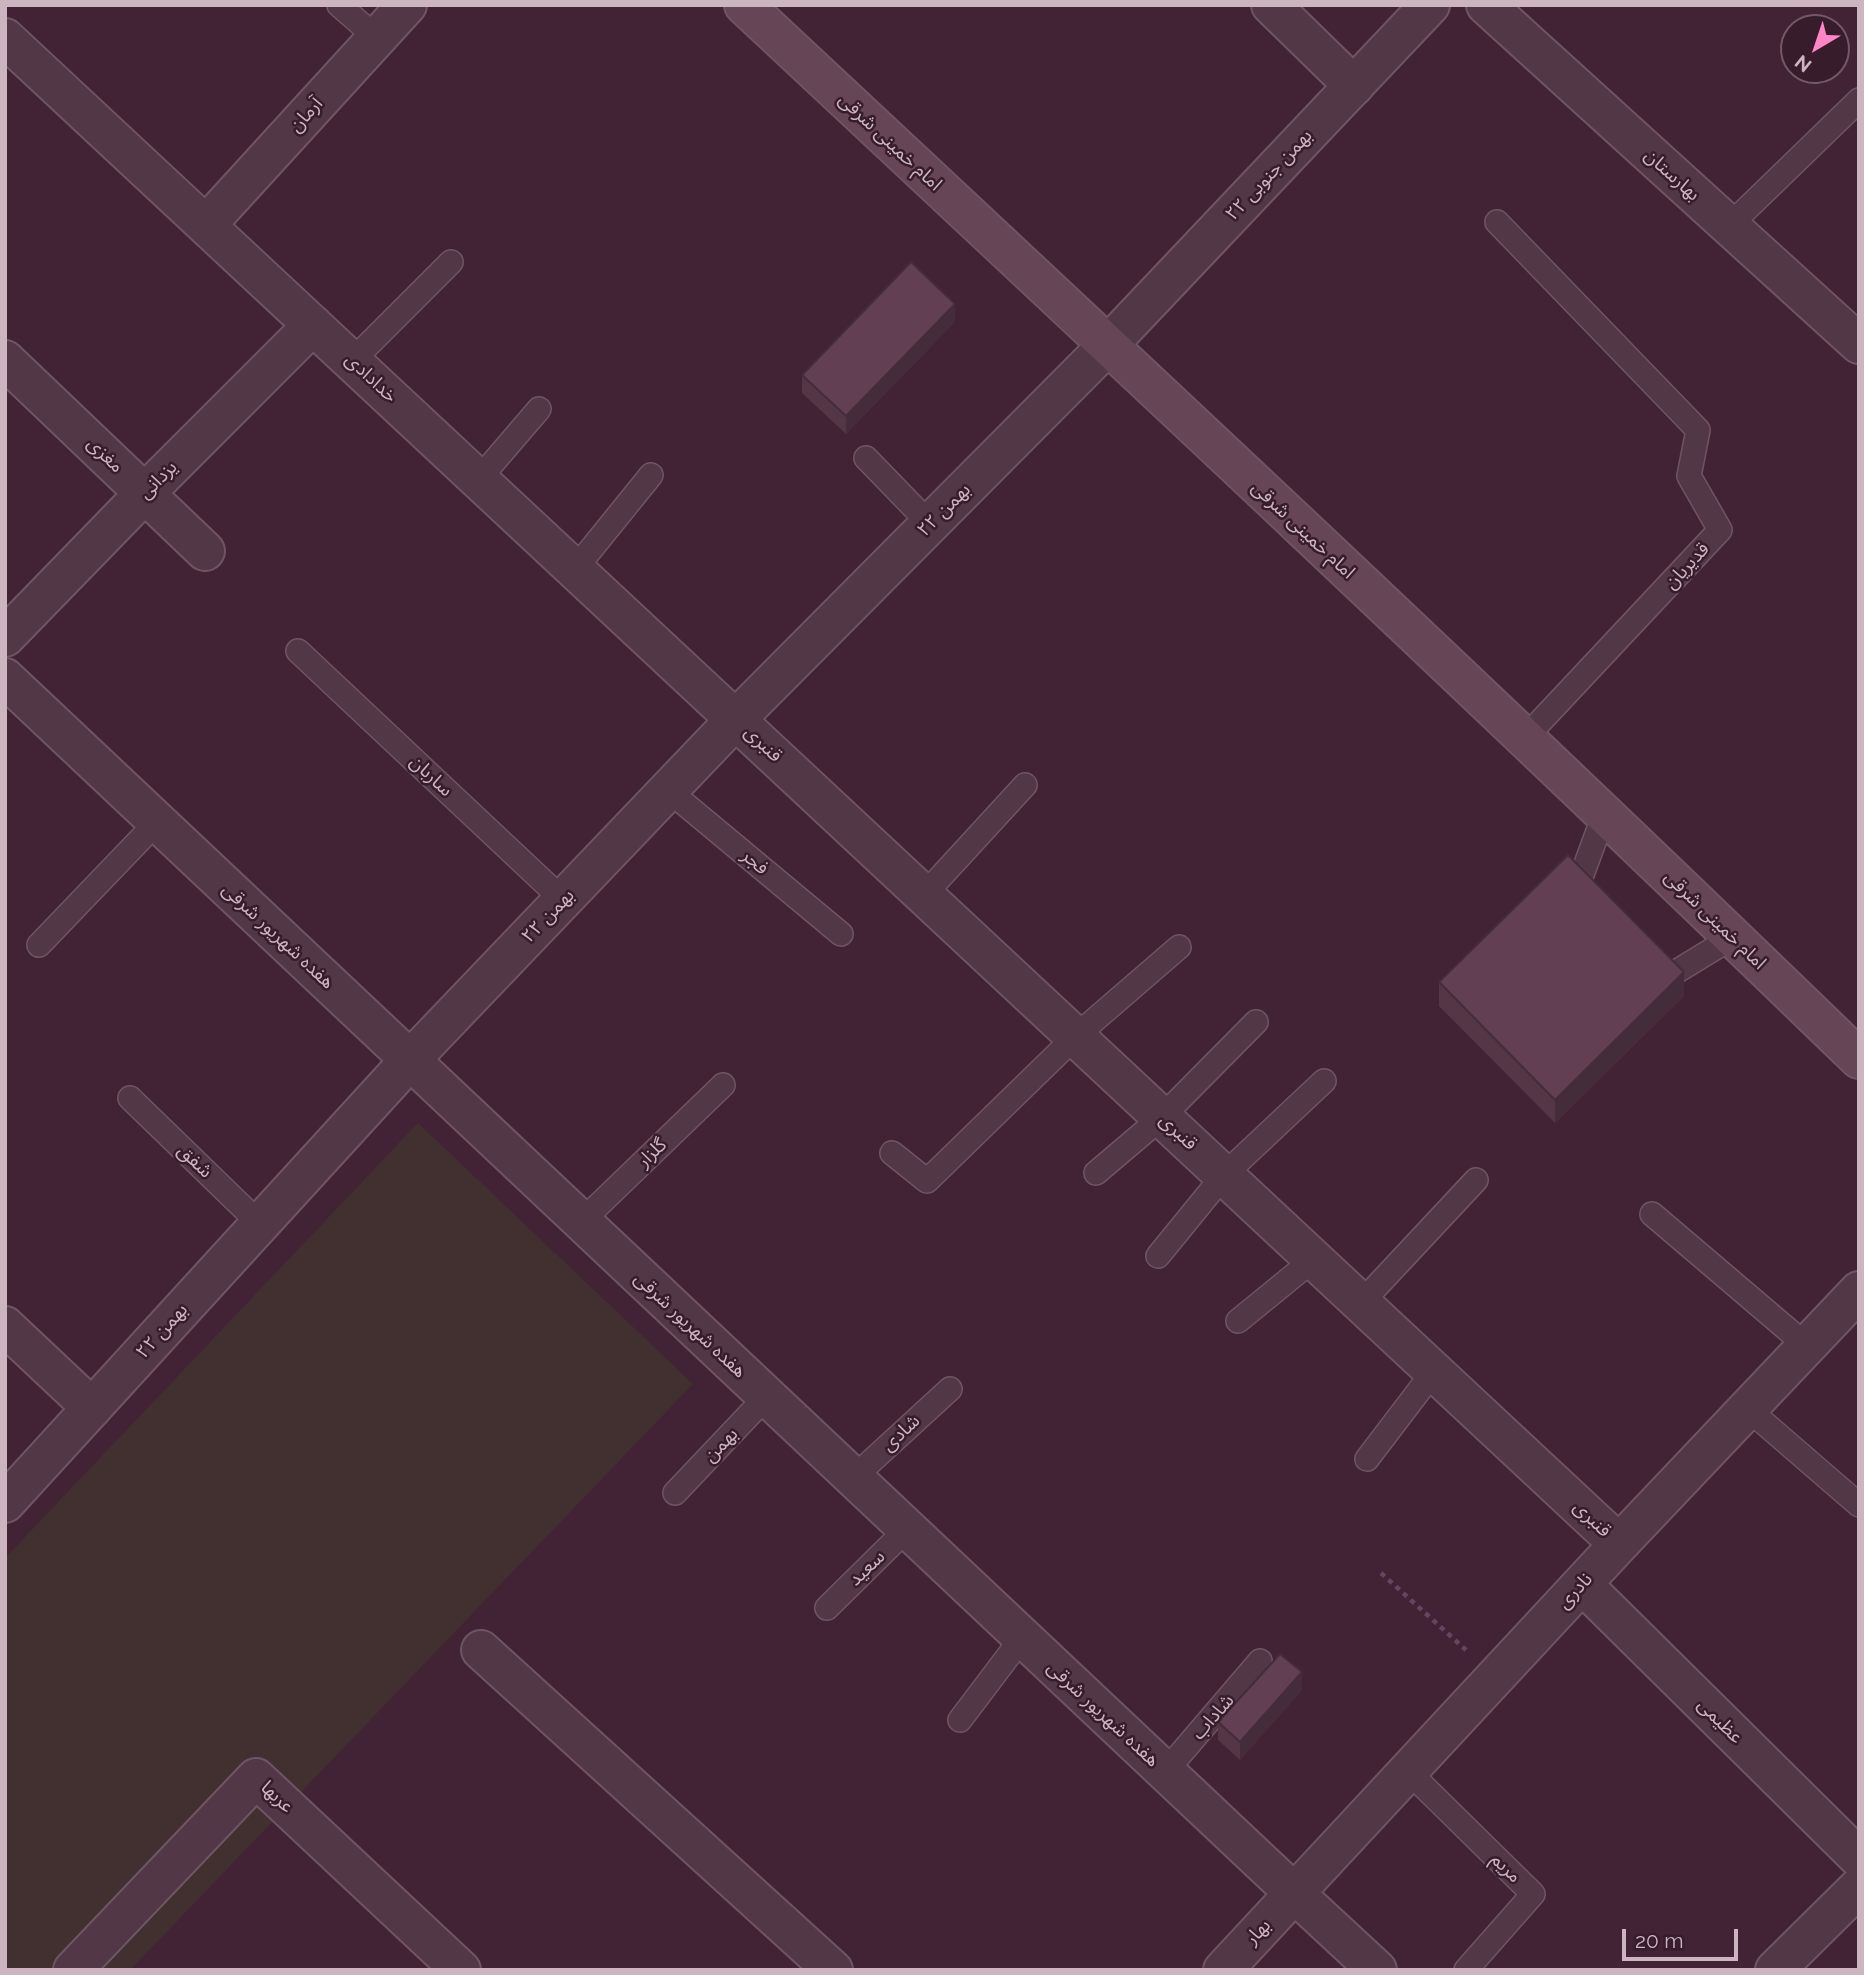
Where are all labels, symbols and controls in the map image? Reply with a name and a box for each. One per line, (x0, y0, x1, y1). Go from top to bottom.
north arrow (1780, 14, 1850, 84)
text: N (1790, 51, 1816, 77)
street label: امام خمینی شرقی (834, 88, 946, 196)
street label: آرمان (284, 93, 328, 137)
street label: ۲۲ بهمن جنوبی (1221, 125, 1317, 225)
street label: بهارستان (1639, 144, 1705, 206)
street label: خدادادی (340, 348, 402, 408)
street label: مغزی (82, 432, 128, 478)
street label: یزدانی (134, 456, 182, 504)
street label: امام خمینی شرقی (1247, 476, 1359, 584)
street label: ۲۲ بهمن (913, 479, 975, 541)
street label: قدیریان (1660, 538, 1714, 594)
street label: قنبری (739, 721, 787, 767)
street label: ساربان (405, 750, 457, 802)
street label: فجر (737, 844, 773, 880)
street label: امام خمینی شرقی (1659, 866, 1771, 974)
street label: هفده شهریور شرقی (217, 878, 339, 994)
street label: ۲۲ بهمن (517, 884, 579, 948)
street label: قنبری (1154, 1109, 1202, 1155)
street label: گلزار (633, 1134, 671, 1172)
street label: شفق (173, 1139, 217, 1183)
street label: هفده شهریور شرقی (629, 1267, 751, 1383)
street label: ۲۲ بهمن (131, 1299, 193, 1363)
street label: شادی (877, 1410, 925, 1456)
street label: بهمن (699, 1423, 743, 1467)
street label: قنبری (1568, 1496, 1616, 1542)
street label: سعید (844, 1545, 890, 1591)
street label: نادری (1553, 1568, 1597, 1614)
street label: هفده شهریور شرقی (1042, 1656, 1164, 1772)
street label: شاداب (1187, 1690, 1239, 1744)
street label: عظیمی (1692, 1693, 1748, 1749)
street label: عربها (256, 1776, 298, 1818)
street label: مریم (1486, 1848, 1526, 1888)
street label: بهار (1240, 1914, 1276, 1950)
scale bar (1626, 1916, 1742, 1960)
text: 20 m (1635, 1928, 1683, 1953)

